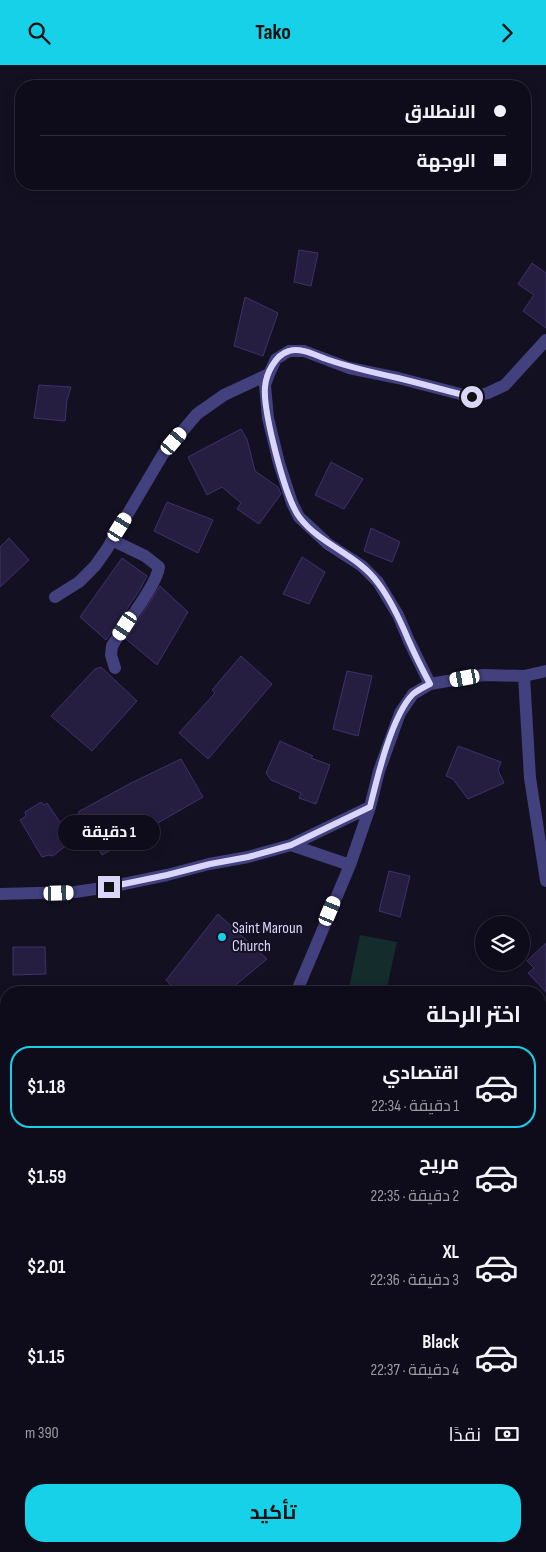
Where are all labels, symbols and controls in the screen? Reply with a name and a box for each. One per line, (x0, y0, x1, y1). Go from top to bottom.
icon: search (25, 19, 53, 47)
text: Tako (255, 19, 291, 46)
icon: forward (493, 19, 521, 47)
text: الانطلاق (405, 101, 476, 124)
text: الوجهة (416, 150, 476, 173)
route start (461, 386, 483, 408)
car (158, 425, 189, 457)
car (105, 510, 134, 544)
car (110, 609, 139, 643)
car (448, 668, 481, 688)
callout: 1 دقيقة (58, 815, 160, 849)
text: 1 دقيقة (82, 823, 136, 842)
route end (98, 876, 120, 898)
car (43, 885, 74, 901)
car (317, 894, 342, 928)
map controls (475, 916, 530, 971)
button: layers (475, 916, 530, 971)
place label: Saint Maroun Church (232, 919, 303, 956)
marker: Saint Maroun Church (216, 931, 228, 943)
text: اختر الرحلة (426, 1002, 521, 1029)
text: اقتصادي (383, 1062, 459, 1085)
icon: car (474, 1065, 519, 1110)
text: $1.18 (27, 1076, 66, 1099)
text: 1 دقيقة · 22:34 (371, 1097, 459, 1116)
text: مريح (419, 1152, 459, 1175)
icon: car (474, 1155, 519, 1200)
text: $1.59 (27, 1166, 66, 1189)
text: 2 دقيقة · 22:35 (371, 1187, 459, 1206)
text: XL (443, 1241, 459, 1264)
icon: car (474, 1245, 519, 1290)
text: $2.01 (27, 1256, 65, 1279)
text: 3 دقيقة · 22:36 (370, 1271, 459, 1290)
text: Black (422, 1331, 459, 1354)
icon: car (474, 1335, 519, 1380)
text: $1.15 (27, 1346, 65, 1369)
text: 4 دقيقة · 22:37 (371, 1361, 459, 1380)
icon: cash (493, 1420, 521, 1448)
text: 390 m (25, 1424, 59, 1443)
text: نقدًا (449, 1424, 481, 1447)
button: تأكيد (25, 1484, 521, 1542)

